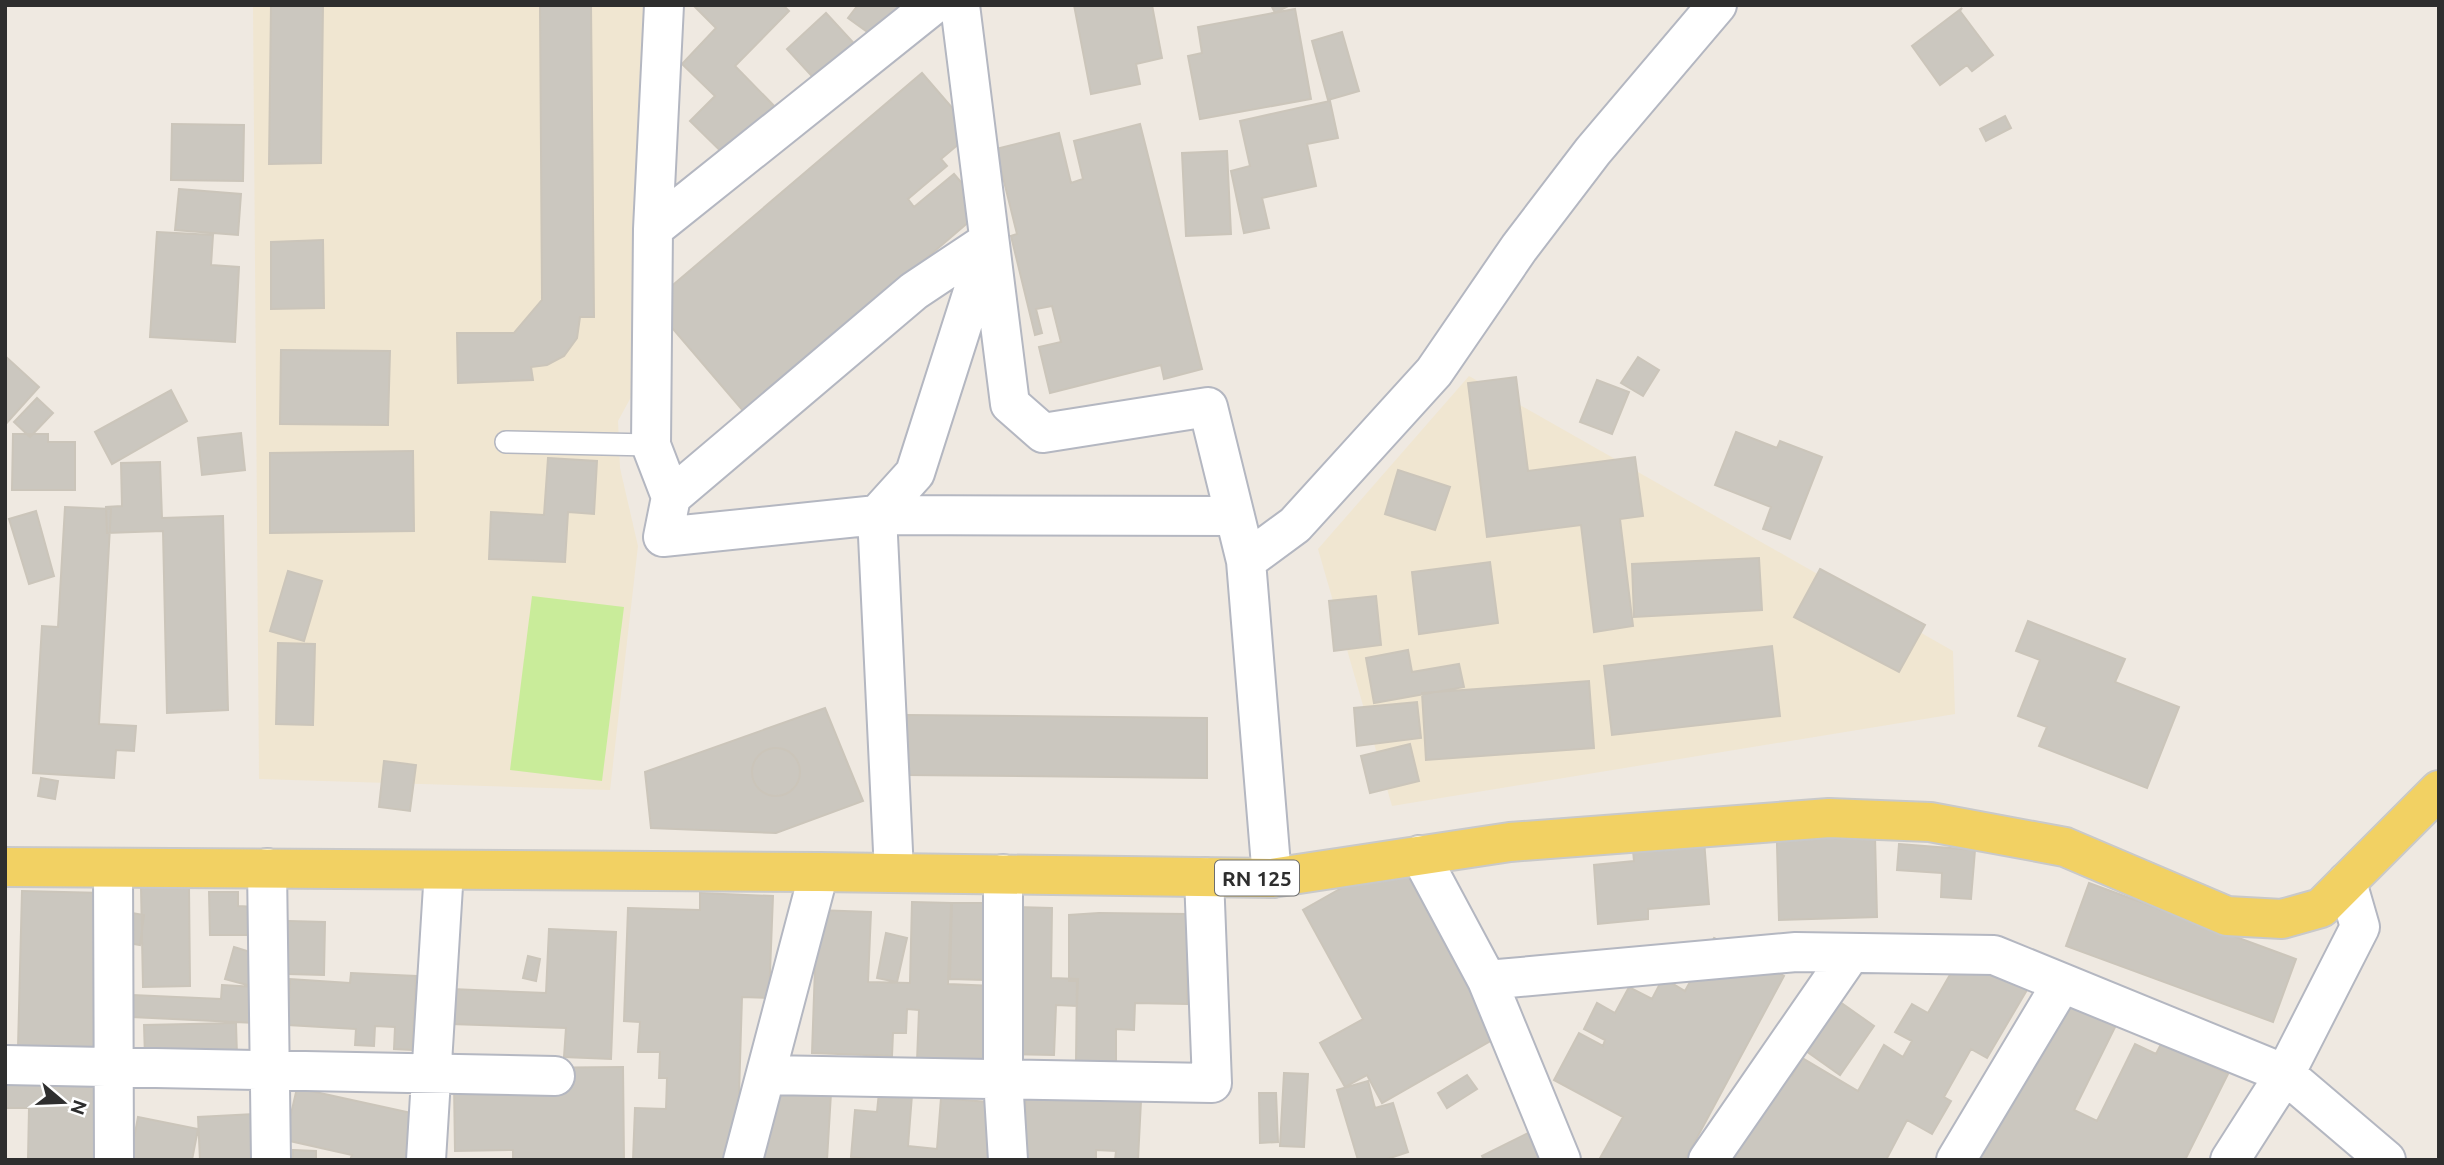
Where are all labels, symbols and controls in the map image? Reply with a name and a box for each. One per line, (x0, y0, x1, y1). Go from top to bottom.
road number: RN 125 (1215, 860, 1299, 896)
north arrow (28, 1067, 98, 1137)
text: N (66, 1097, 92, 1118)

